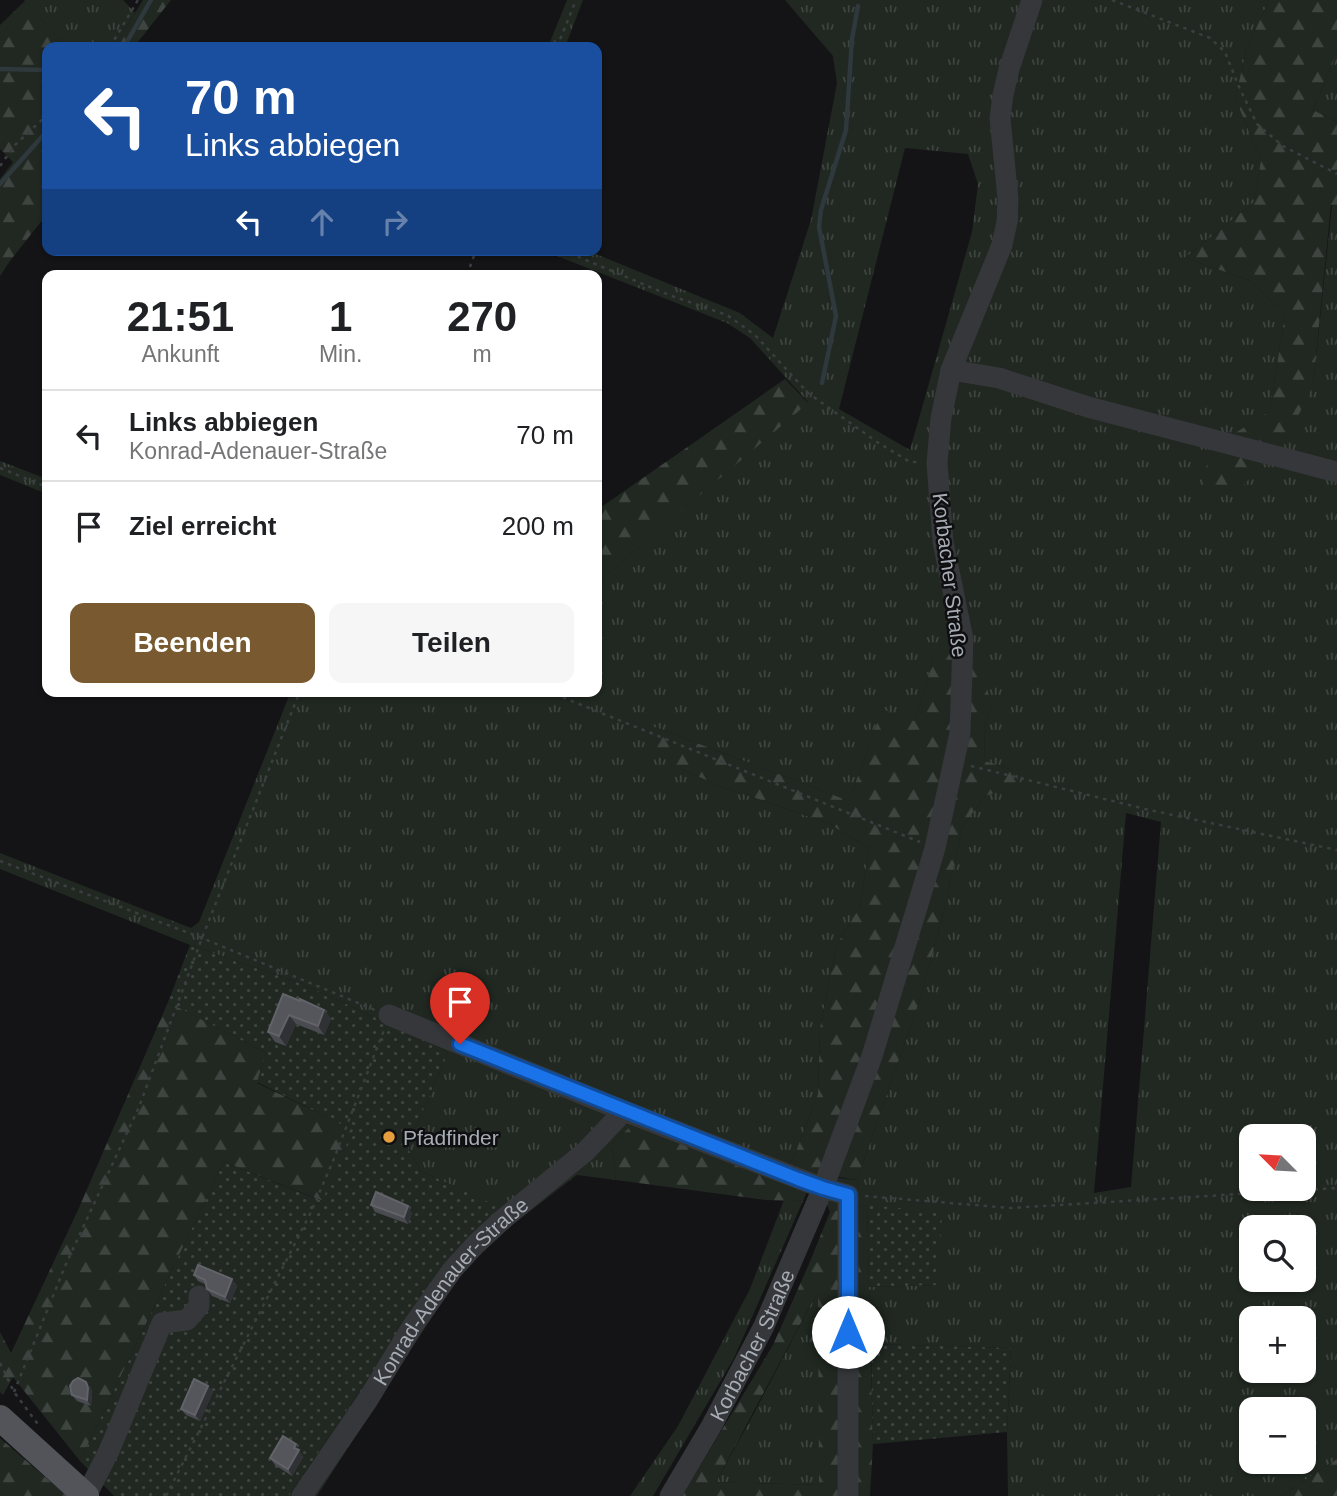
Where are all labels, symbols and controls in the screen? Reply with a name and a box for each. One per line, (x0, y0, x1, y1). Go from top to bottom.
icon: left (70, 70, 161, 161)
text: 70 m (185, 70, 297, 124)
text: Links abbiegen (185, 127, 400, 163)
icon: left (230, 203, 268, 241)
icon: ahead (303, 203, 341, 241)
icon: right (376, 203, 414, 241)
text: 21:51 (127, 293, 234, 340)
text: 1 (329, 293, 352, 340)
text: 270 (447, 293, 517, 340)
text: Ankunft (141, 341, 219, 367)
text: Min. (319, 341, 362, 367)
text: m (473, 341, 492, 367)
text: Links abbiegen (129, 407, 318, 437)
icon: left (70, 417, 108, 455)
text: 70 m (516, 420, 574, 450)
text: Konrad-Adenauer-Straße (129, 438, 387, 464)
street label: Korbacher Straße (928, 491, 972, 659)
icon: arrive (70, 508, 108, 546)
text: Ziel erreicht (129, 511, 276, 541)
text: 200 m (502, 511, 574, 541)
button: Beenden (70, 603, 315, 683)
button: Teilen (329, 603, 574, 683)
pin (430, 972, 490, 1044)
icon: arrive (441, 983, 479, 1021)
north arrow (1239, 1124, 1316, 1200)
map controls (1239, 1124, 1316, 1474)
place label: Pfadfinder (403, 1126, 499, 1149)
marker: Pfadfinder (381, 1129, 397, 1145)
street label: Konrad-Adenauer-Straße (368, 1192, 532, 1389)
button: search (1239, 1215, 1316, 1292)
street label: Korbacher Straße (705, 1266, 798, 1425)
position arrow (811, 1295, 885, 1369)
button: + (1239, 1306, 1316, 1383)
button: − (1239, 1397, 1316, 1474)

